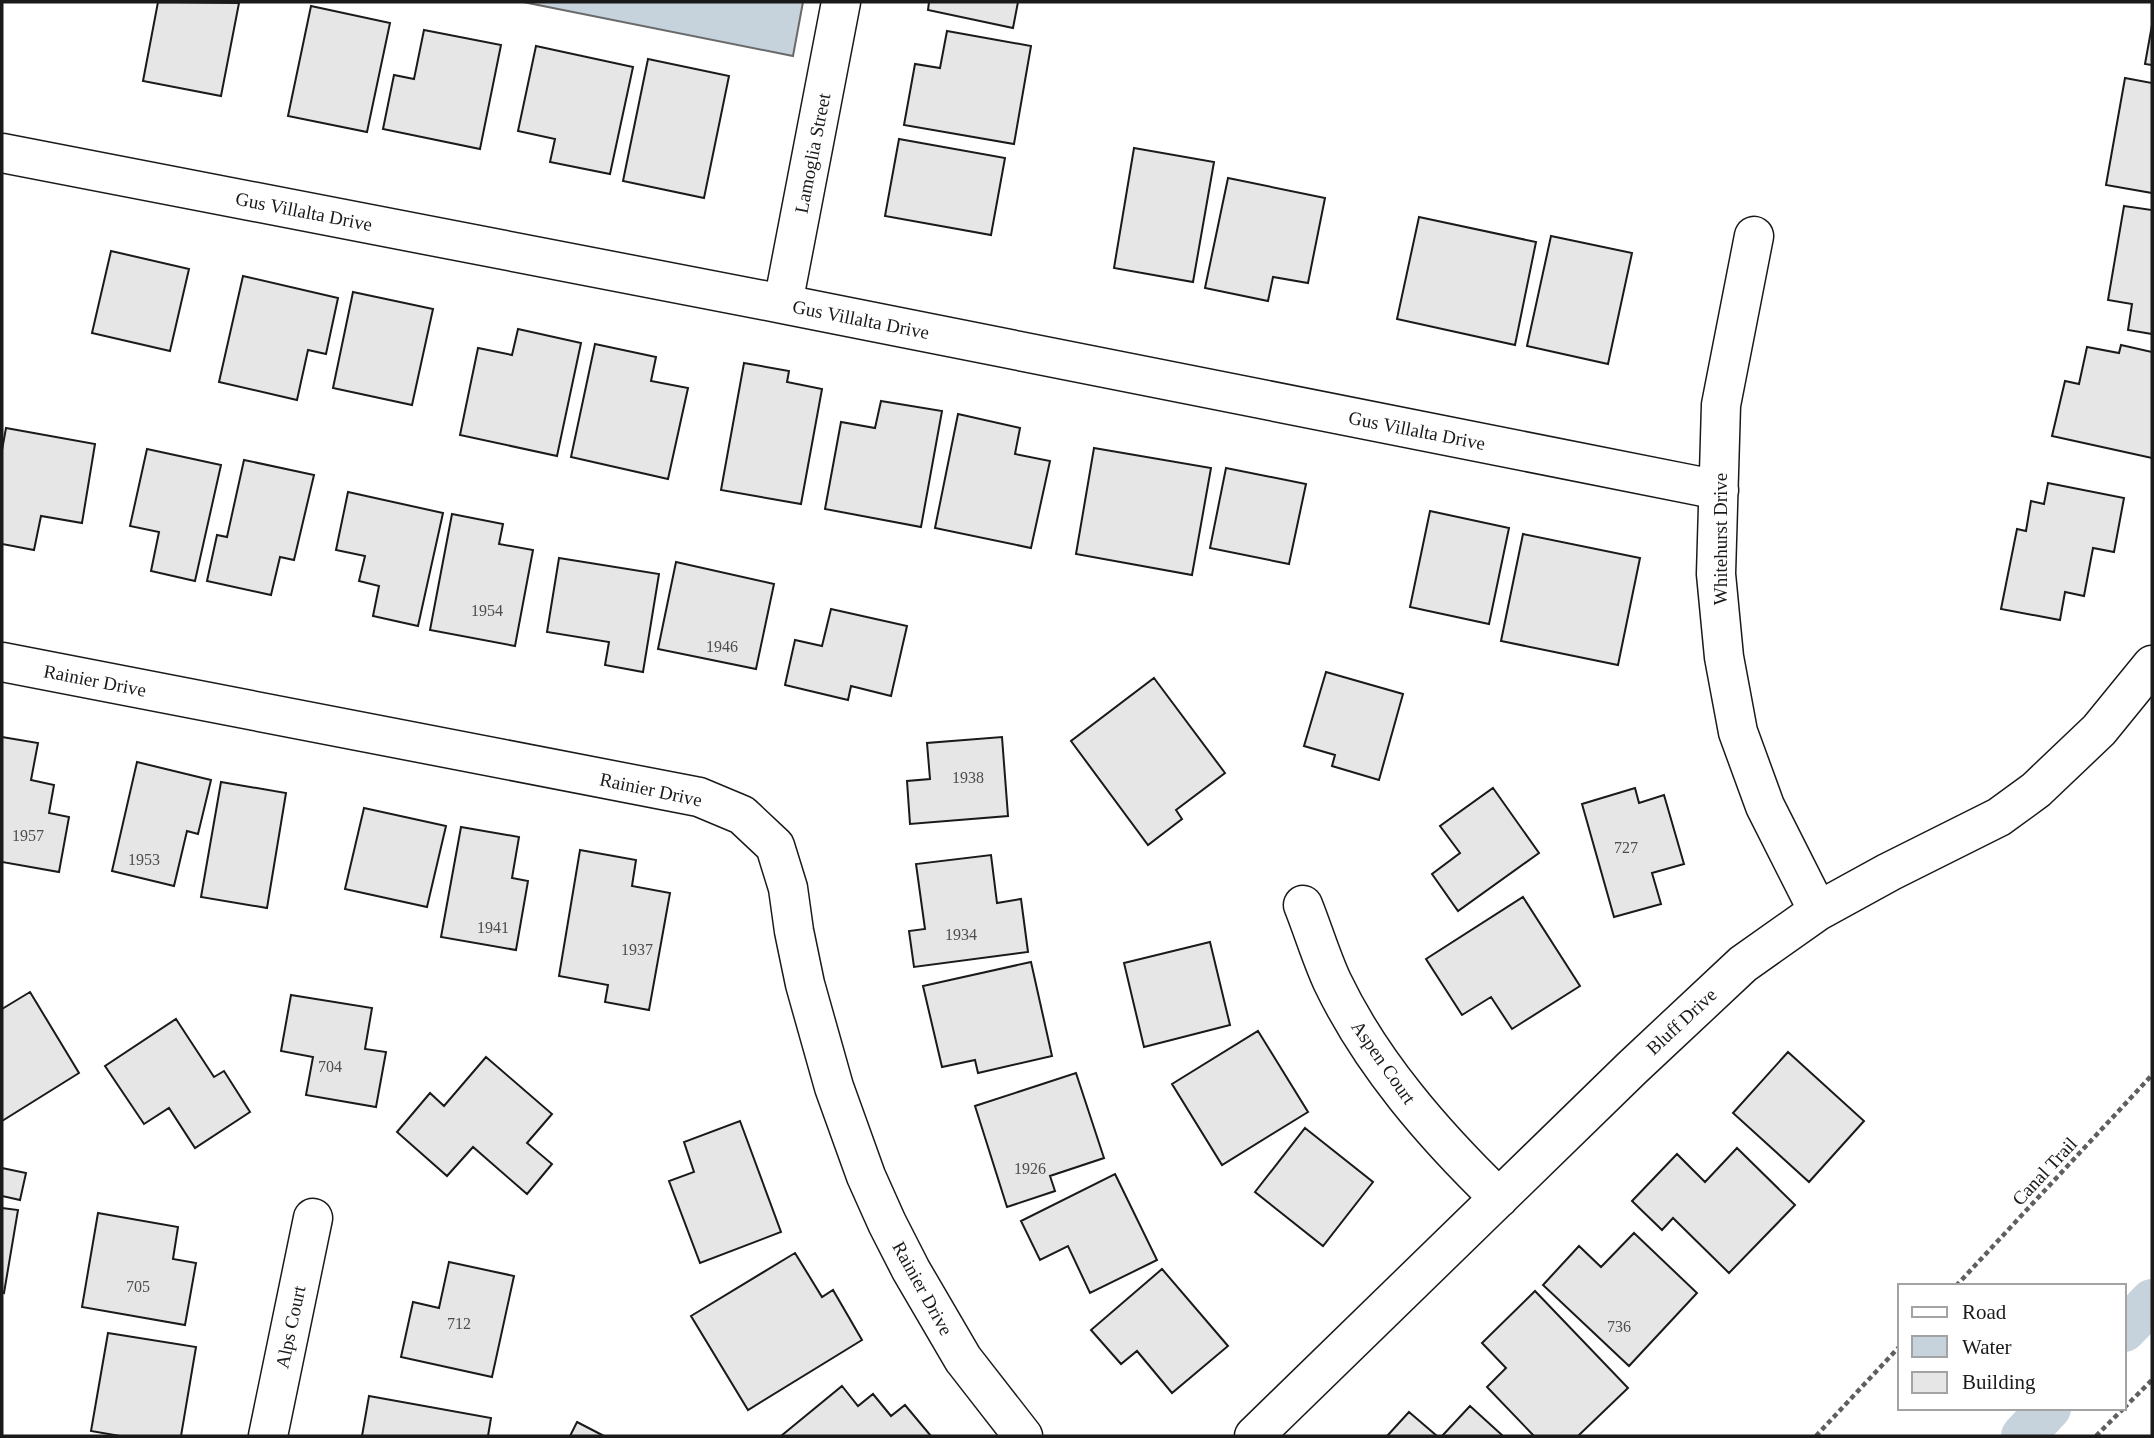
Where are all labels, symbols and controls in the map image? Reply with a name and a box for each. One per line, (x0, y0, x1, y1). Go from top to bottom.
street label: Lamoglia Street (791, 91, 835, 215)
street label: Gus Villalta Drive (234, 188, 374, 235)
street label: Gus Villalta Drive (791, 296, 931, 343)
street label: Gus Villalta Drive (1347, 407, 1487, 454)
street label: Whitehurst Drive (1710, 473, 1731, 605)
house number: 1954 (471, 602, 503, 619)
house number: 1946 (706, 638, 738, 655)
street label: Rainier Drive (42, 660, 148, 701)
street label: Rainier Drive (598, 768, 704, 811)
house number: 1938 (952, 769, 984, 786)
house number: 1957 (12, 827, 44, 844)
house number: 727 (1614, 839, 1638, 856)
house number: 1953 (128, 851, 160, 868)
house number: 1941 (477, 919, 509, 936)
house number: 1934 (945, 926, 977, 943)
house number: 1937 (621, 941, 653, 958)
street label: Bluff Drive (1642, 984, 1721, 1059)
street label: Aspen Court (1347, 1017, 1420, 1108)
house number: 704 (318, 1058, 342, 1075)
street label: Canal Trail (2008, 1133, 2081, 1210)
house number: 1926 (1014, 1160, 1046, 1177)
street label: Rainier Drive (888, 1238, 957, 1339)
house number: 705 (126, 1278, 150, 1295)
street label: Alps Court (271, 1283, 310, 1370)
legend (1898, 1284, 2126, 1410)
text: Road (1962, 1300, 2007, 1324)
house number: 712 (447, 1315, 471, 1332)
house number: 736 (1607, 1318, 1631, 1335)
text: Water (1962, 1335, 2012, 1359)
text: Building (1962, 1370, 2036, 1394)

